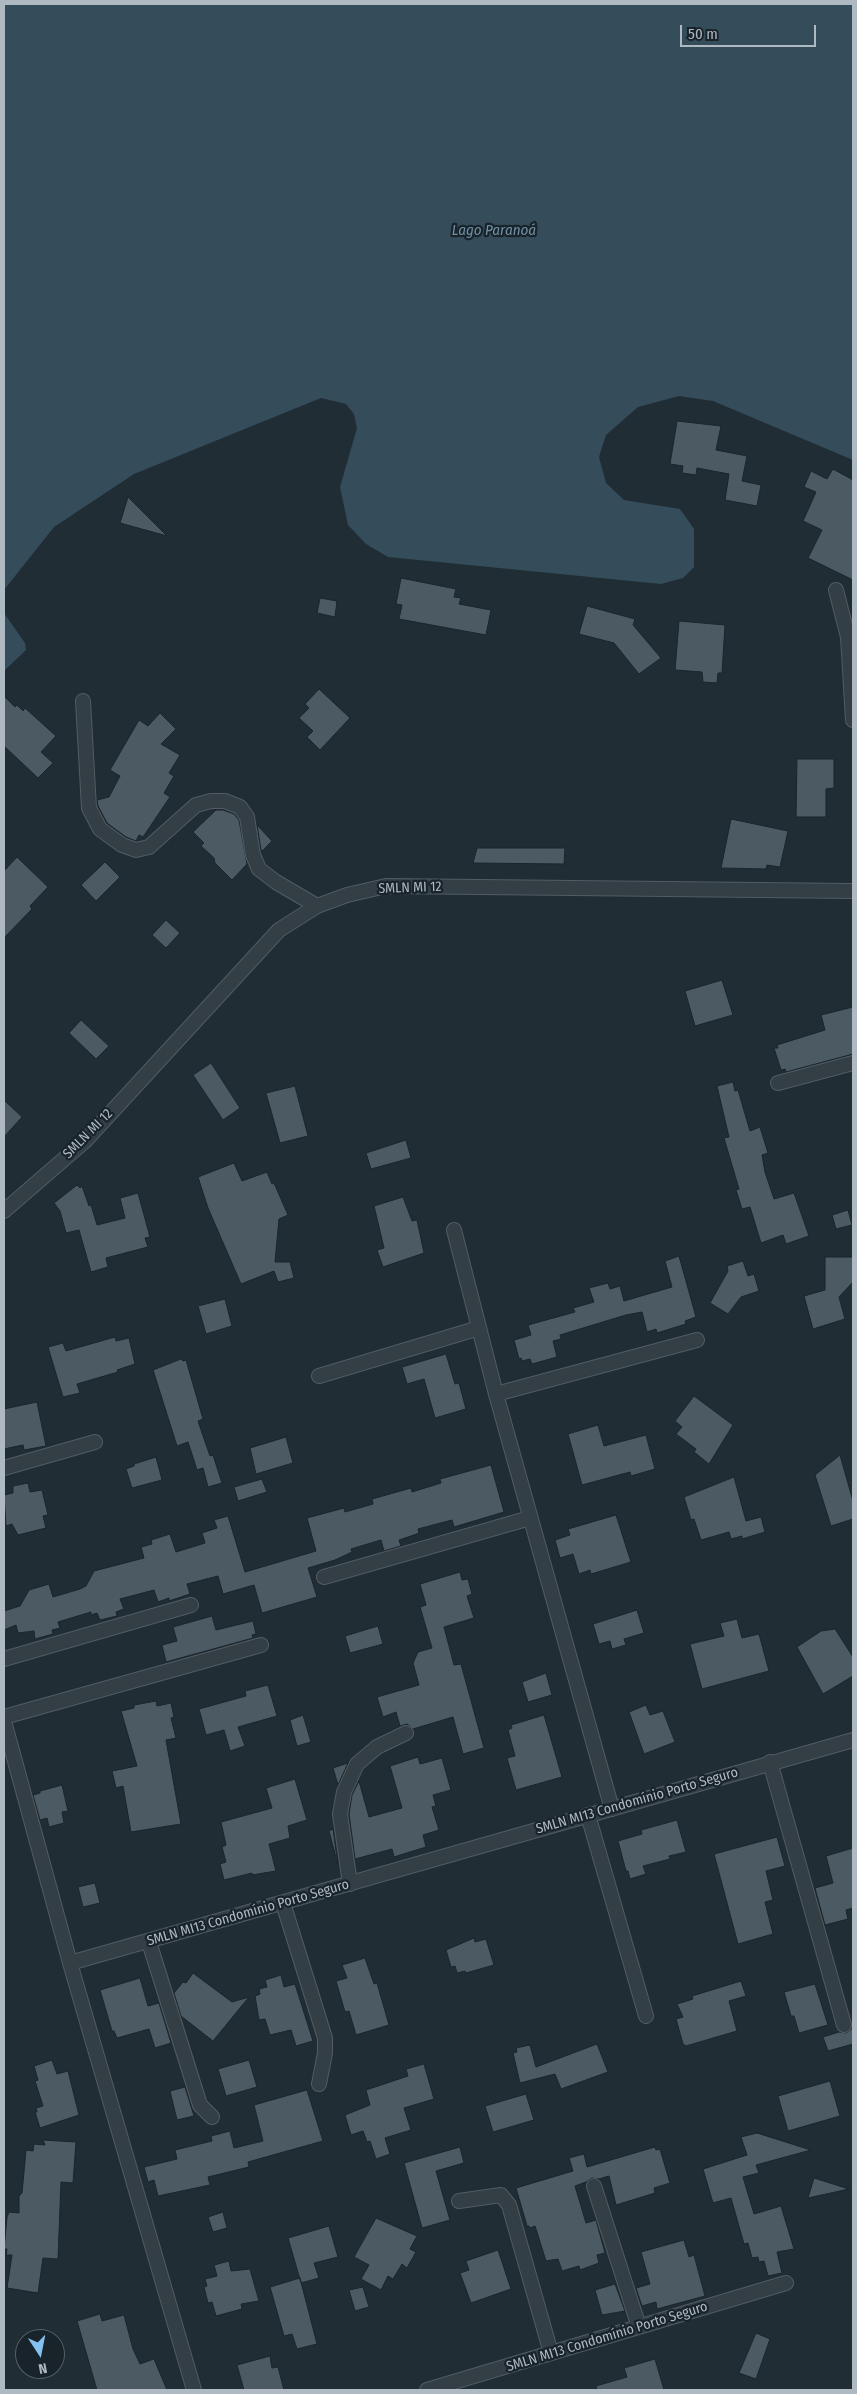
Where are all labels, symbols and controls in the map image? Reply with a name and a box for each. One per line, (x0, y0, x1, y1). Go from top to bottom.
scale bar (682, 15, 818, 47)
text: 50 m (688, 25, 718, 43)
water label: Lago Paranoá (452, 222, 536, 240)
street label: SMLN MI 12 (378, 879, 442, 897)
street label: SMLN MI 12 (60, 1106, 116, 1162)
street label: SMLN MI13 Condomínio Porto Seguro (534, 1764, 740, 1838)
street label: SMLN MI13 Condomínio Porto Seguro (145, 1876, 351, 1950)
street label: SMLN MI13 Condomínio Porto Seguro (504, 2298, 710, 2376)
north arrow (15, 2329, 65, 2379)
text: N (37, 2359, 49, 2377)

